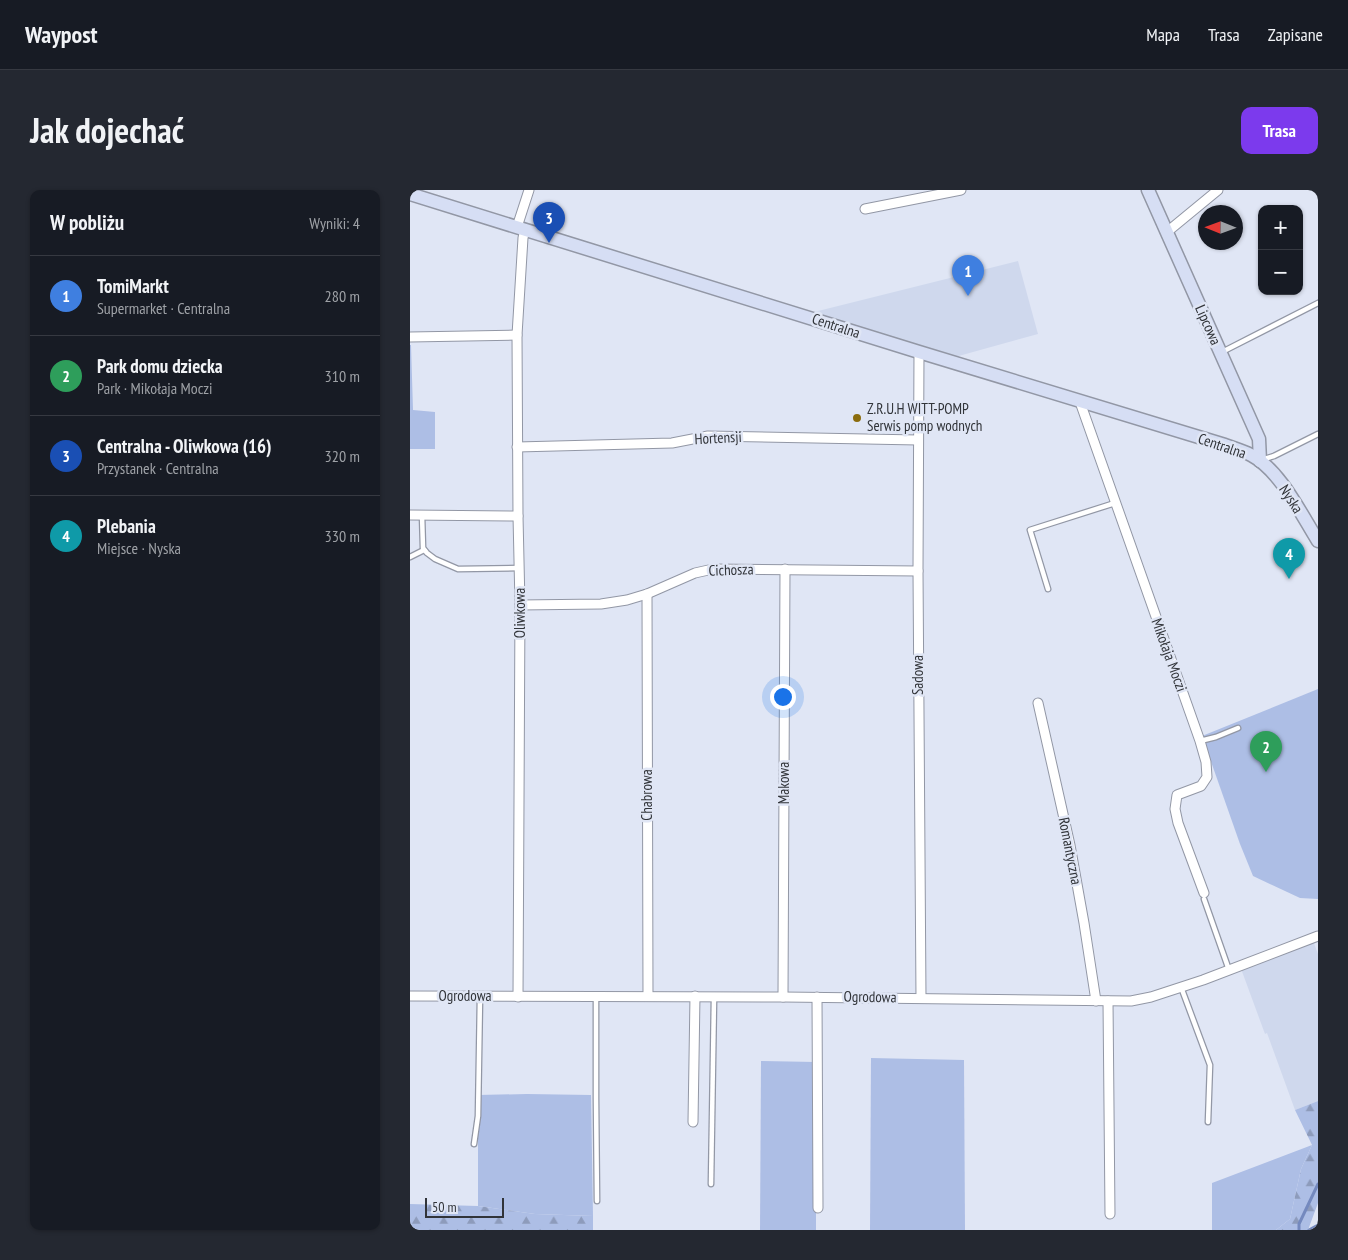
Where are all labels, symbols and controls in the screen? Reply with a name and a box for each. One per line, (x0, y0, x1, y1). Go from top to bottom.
text: Waypost (25, 19, 98, 50)
text: Mapa (1146, 23, 1180, 46)
text: Trasa (1208, 23, 1240, 46)
text: Zapisane (1268, 23, 1323, 46)
text: Jak dojechać (30, 107, 184, 153)
button: Trasa (1241, 107, 1318, 154)
pin: 3 (533, 202, 565, 243)
north arrow (1198, 205, 1243, 250)
map controls (1258, 205, 1303, 295)
button: + (1258, 205, 1303, 250)
text: W pobliżu (50, 209, 124, 236)
text: Wyniki: 4 (309, 213, 360, 233)
button: − (1258, 250, 1303, 295)
pin: 1 (952, 255, 984, 296)
text: TomiMarkt (97, 274, 169, 298)
text: 1 (62, 286, 70, 306)
text: 280 m (325, 286, 360, 306)
text: Supermarket · Centralna (97, 298, 230, 318)
street label: Lipcowa (1191, 302, 1226, 348)
street label: Centralna (810, 309, 863, 342)
text: Park domu dziecka (97, 354, 223, 378)
text: 2 (62, 366, 70, 386)
text: 310 m (325, 366, 360, 386)
text: Park · Mikołaja Moczi (97, 378, 212, 398)
place label: Z.R.U.H WITT-POMP Serwis pomp wodnych (867, 399, 982, 435)
marker: Z.R.U.H WITT-POMP Serwis pomp wodnych (851, 412, 863, 424)
street label: Hortensji (694, 427, 742, 448)
street label: Centralna (1196, 428, 1249, 463)
text: Centralna - Oliwkowa (16) (97, 434, 271, 458)
text: 3 (62, 446, 70, 466)
text: 320 m (325, 446, 360, 466)
text: Przystanek · Centralna (97, 458, 219, 478)
street label: Nyska (1275, 481, 1308, 517)
text: Plebania (97, 514, 156, 538)
text: 4 (62, 526, 70, 546)
text: 330 m (325, 526, 360, 546)
text: Miejsce · Nyska (97, 538, 181, 558)
pin: 4 (1273, 538, 1305, 579)
street label: Cichosza (708, 559, 754, 580)
street label: Oliwkowa (510, 588, 529, 638)
street label: Mikołaja Moczi (1147, 616, 1192, 694)
street label: Sadowa (908, 655, 927, 695)
your location (770, 684, 796, 710)
pin: 2 (1250, 731, 1282, 772)
street label: Makowa (774, 762, 793, 804)
street label: Chabrowa (637, 769, 656, 821)
street label: Romantyczna (1055, 816, 1086, 886)
street label: Ogrodowa (439, 986, 492, 1005)
street label: Ogrodowa (843, 987, 897, 1006)
scale bar (425, 1195, 504, 1218)
text: 50 m (432, 1198, 457, 1216)

